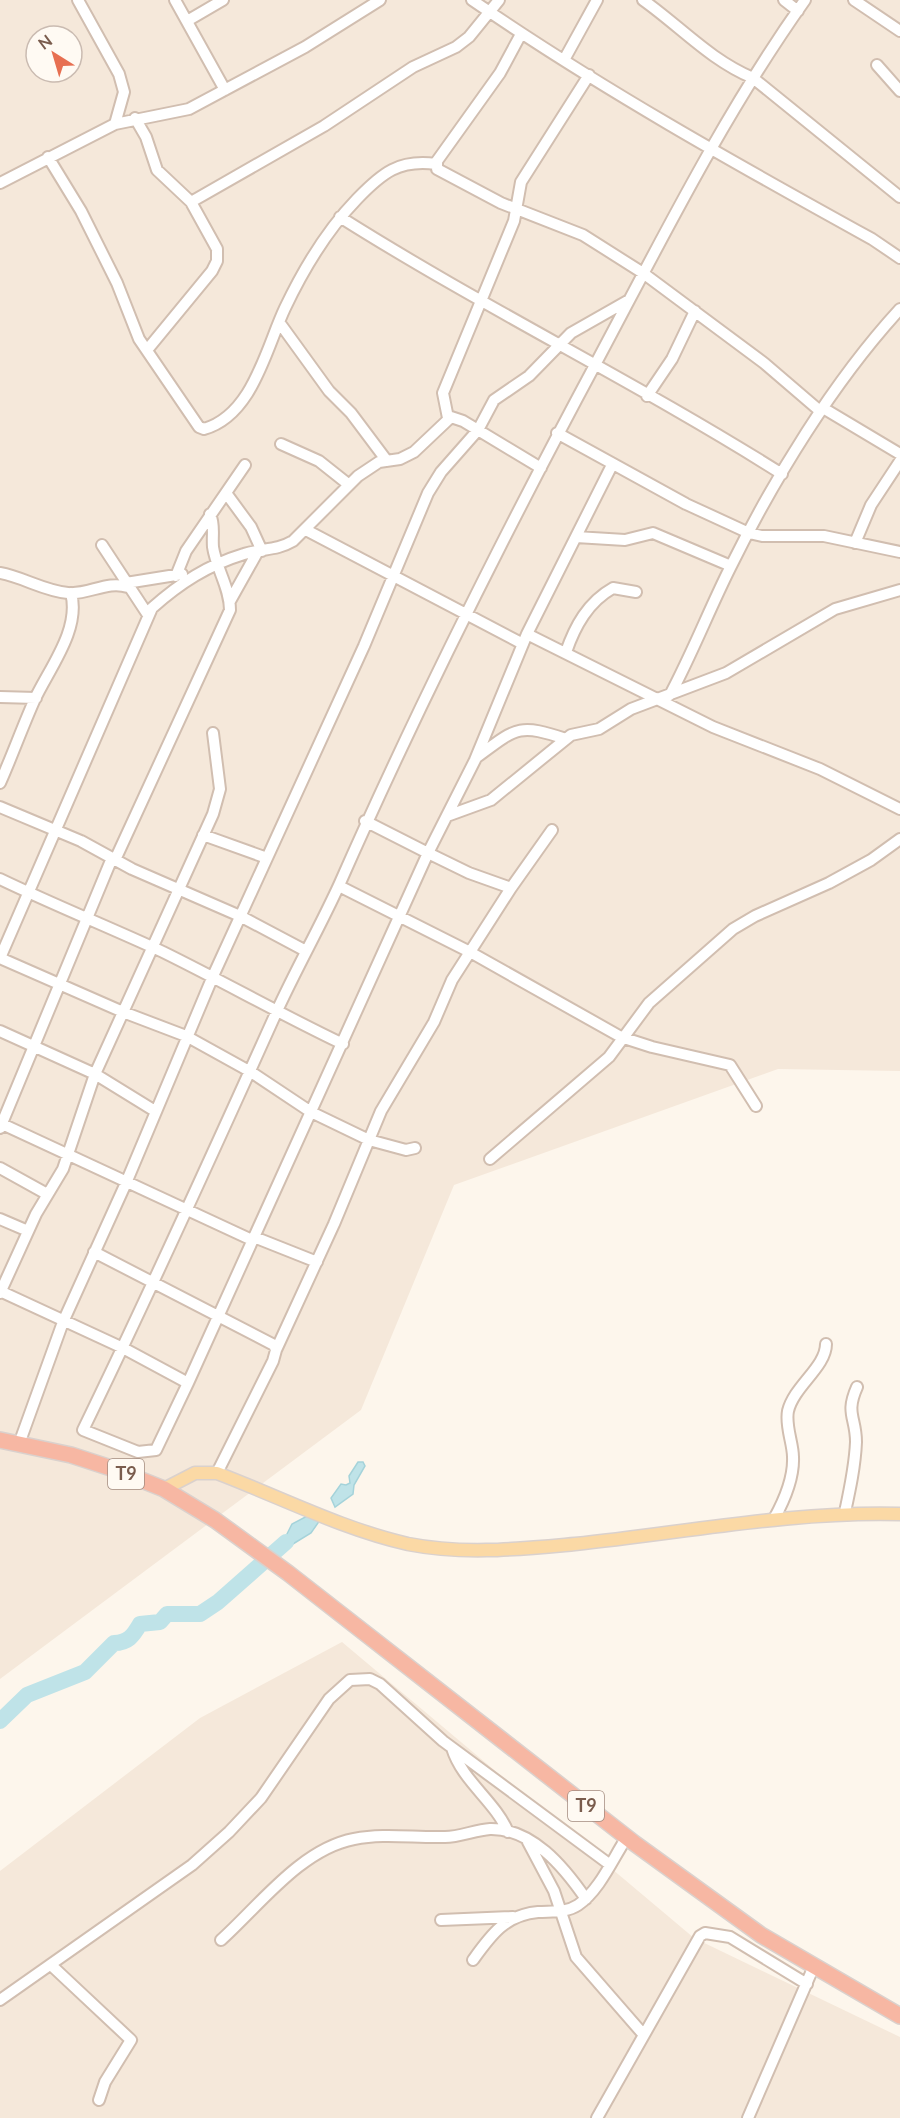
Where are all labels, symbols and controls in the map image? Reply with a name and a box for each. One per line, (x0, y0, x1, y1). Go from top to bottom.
north arrow (24, 24, 84, 84)
text: N (34, 30, 55, 53)
road number: T9 (108, 1459, 144, 1489)
road number: T9 (568, 1791, 604, 1821)

